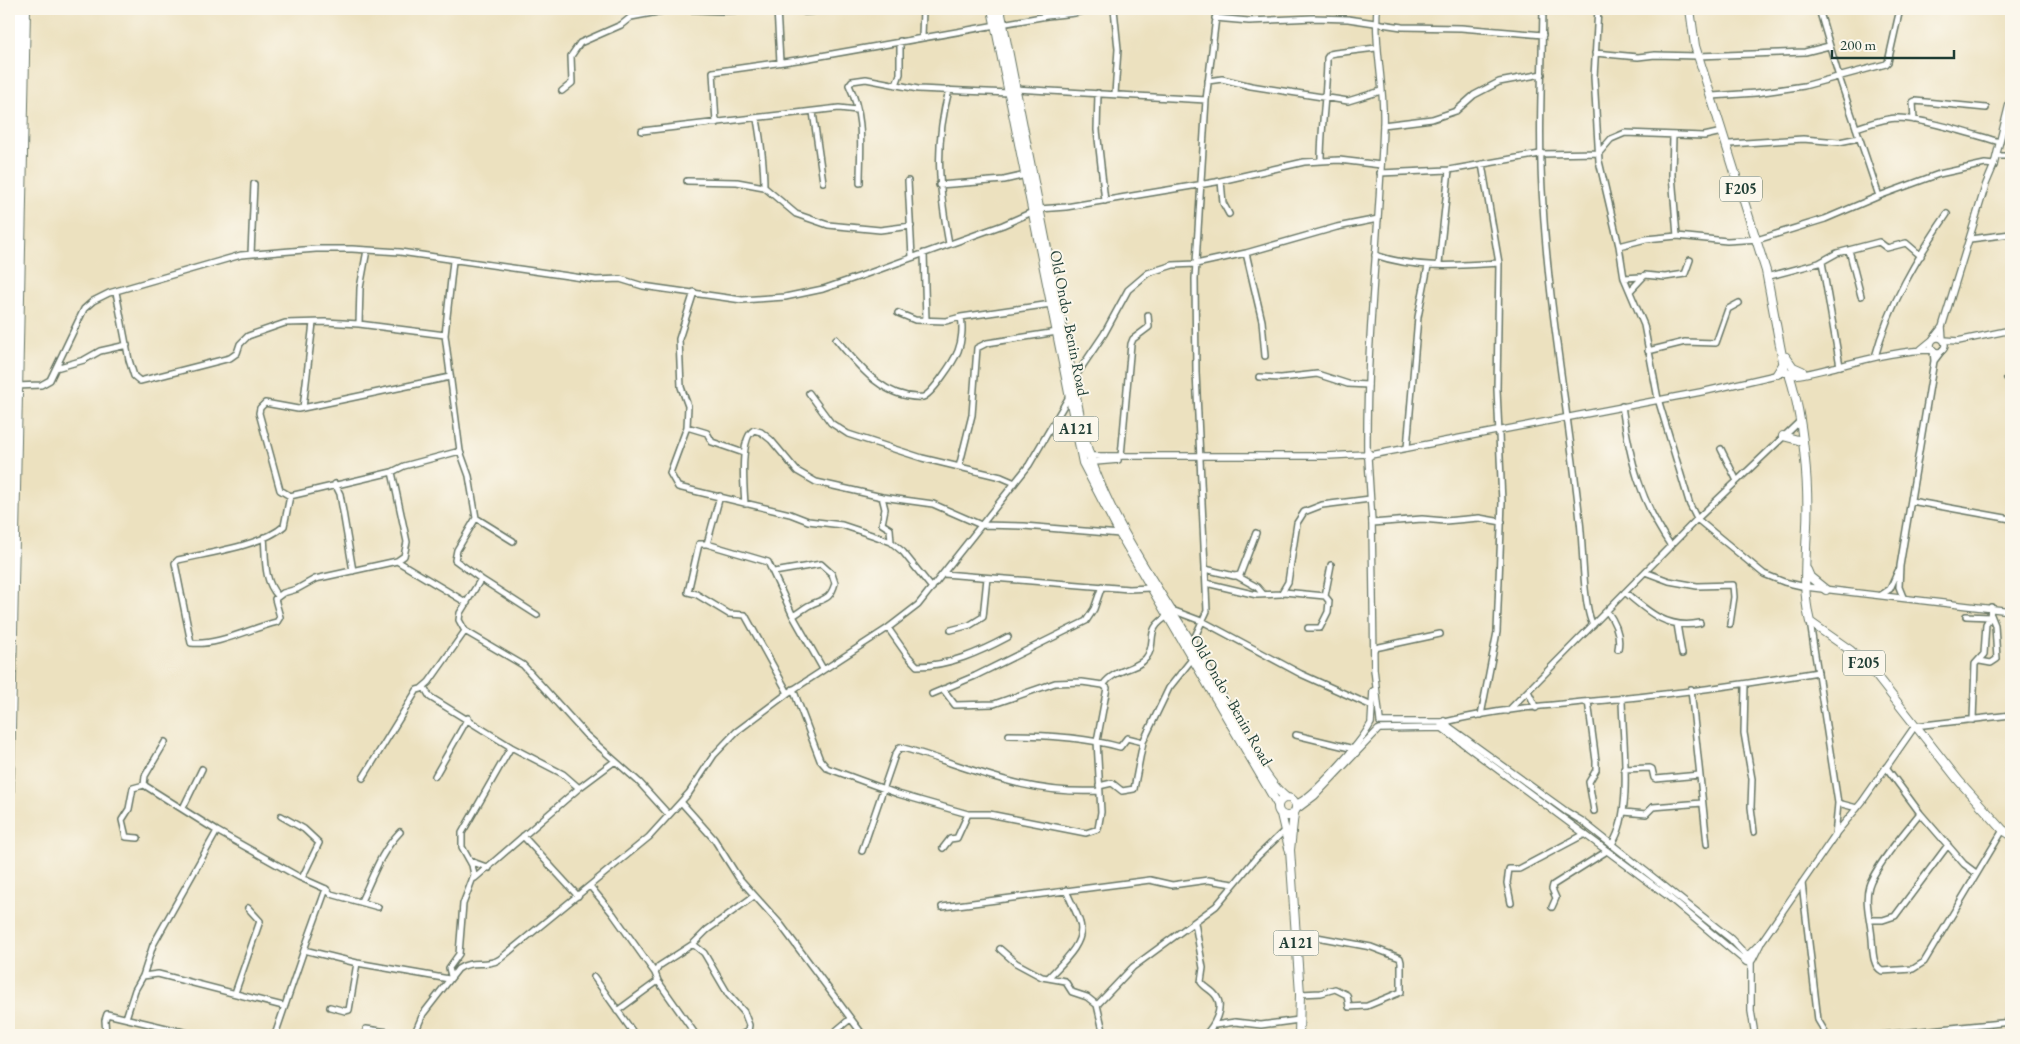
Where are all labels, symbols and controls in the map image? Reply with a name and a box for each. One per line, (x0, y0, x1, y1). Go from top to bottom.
scale bar (1832, 28, 1955, 60)
text: 200 m (1840, 35, 1877, 54)
road number: F205 (1720, 176, 1762, 202)
street label: Old Ondo - Benin Road (1045, 248, 1094, 399)
road number: A121 (1054, 416, 1098, 442)
street label: Old Ondo - Benin Road (1185, 631, 1278, 770)
road number: F205 (1843, 650, 1885, 676)
road number: A121 (1274, 930, 1318, 956)

